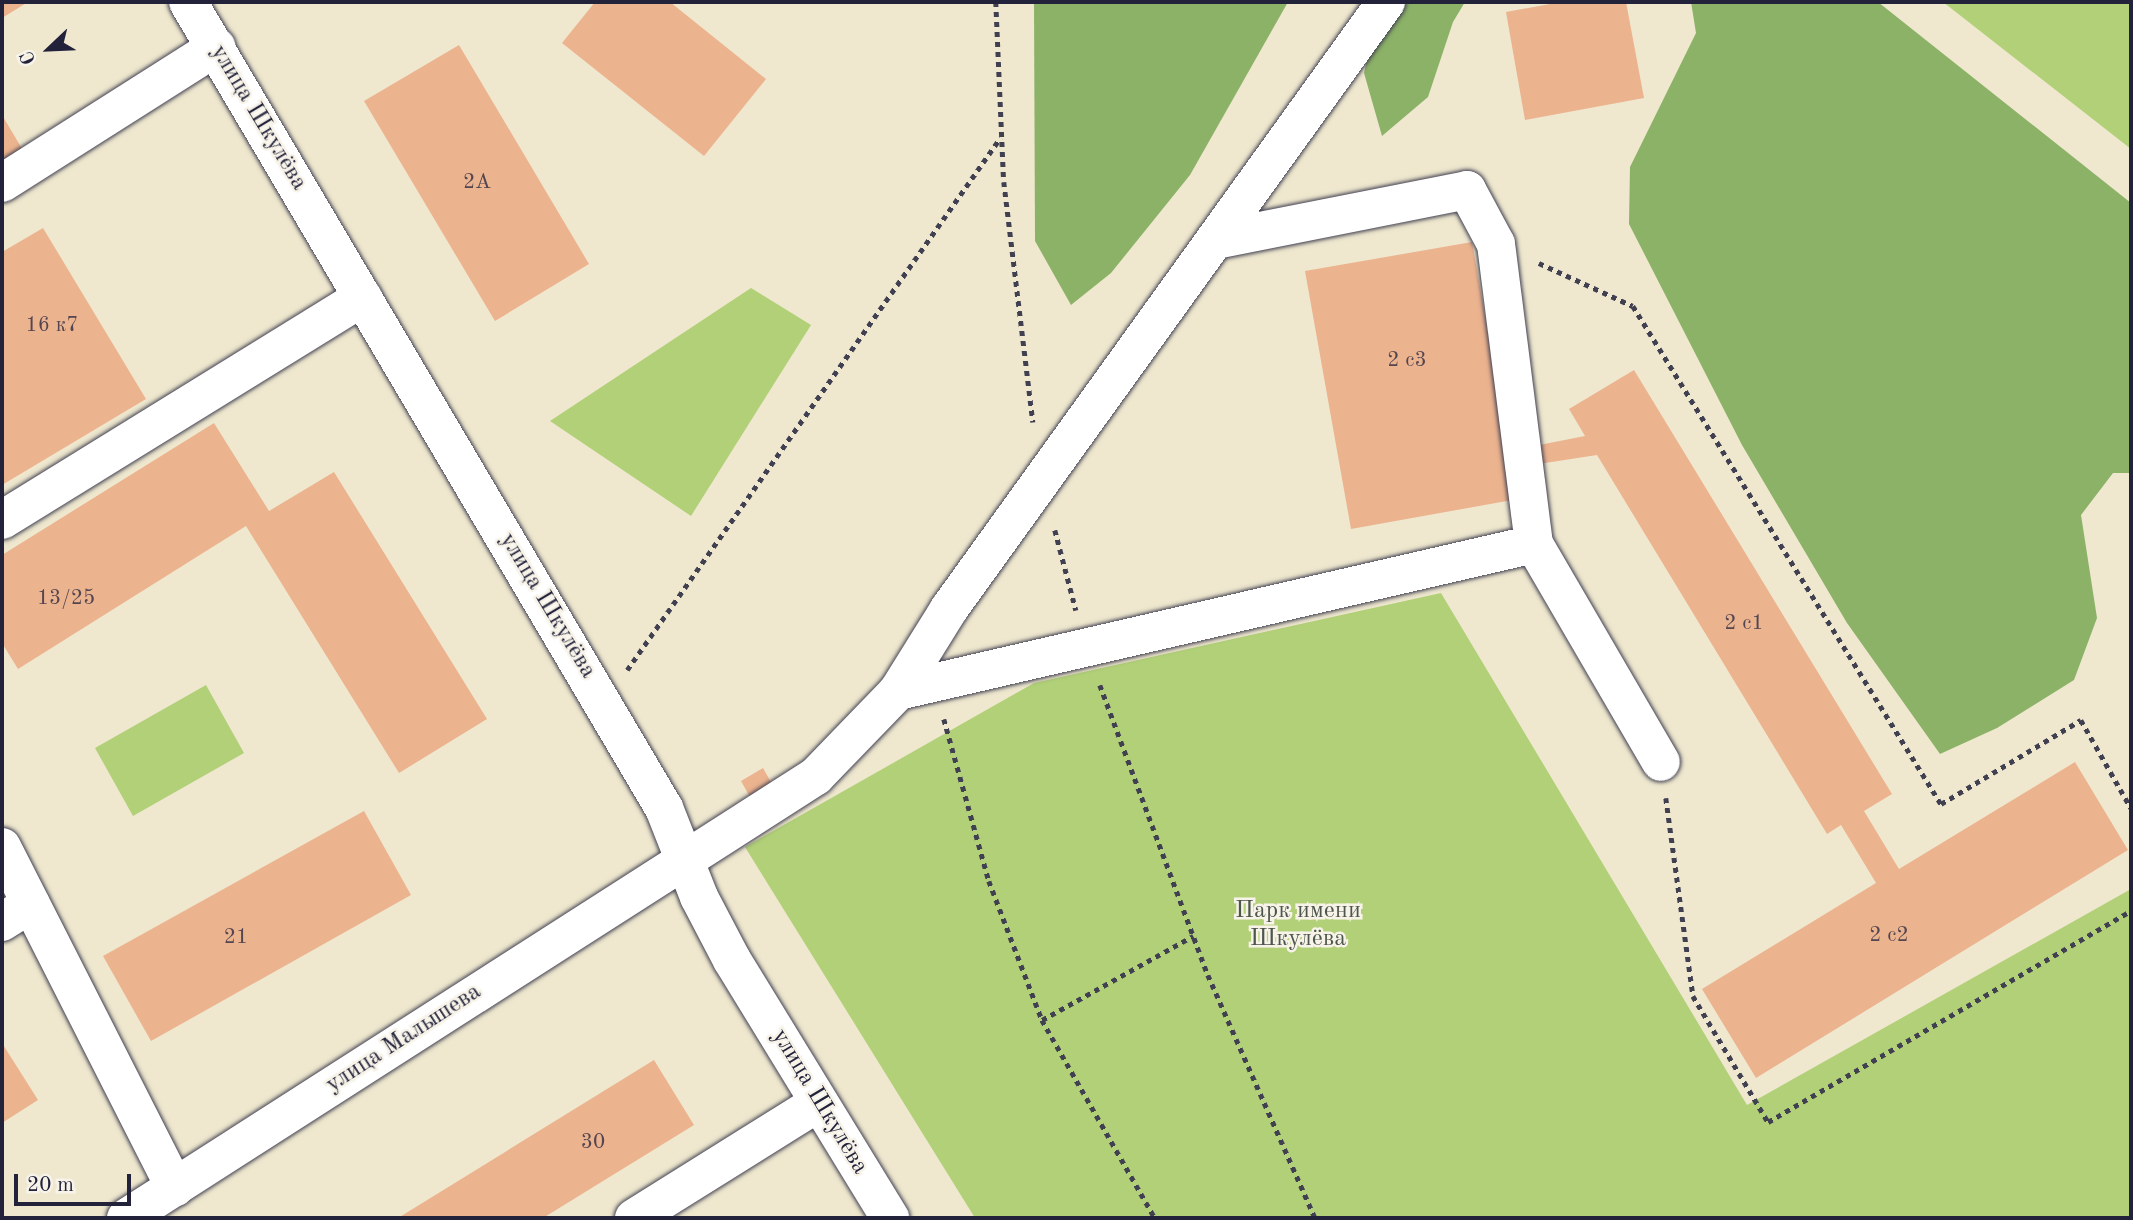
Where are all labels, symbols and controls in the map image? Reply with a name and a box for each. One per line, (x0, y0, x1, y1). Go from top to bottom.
north arrow (14, 14, 84, 84)
street label: улица Шкулёва (203, 40, 313, 196)
text: С (18, 48, 40, 67)
house number: 2А (463, 170, 491, 196)
house number: 16 к7 (26, 313, 78, 339)
house number: 2 с3 (1387, 348, 1427, 374)
street label: улица Шкулёва (492, 528, 602, 684)
house number: 13/25 (37, 586, 95, 612)
house number: 2 с1 (1724, 611, 1764, 637)
park label: Парк имени Шкулёва (1235, 898, 1361, 954)
house number: 2 с2 (1869, 923, 1909, 949)
house number: 21 (224, 925, 248, 951)
street label: улица Малышева (321, 978, 487, 1100)
street label: улица Шкулёва (764, 1024, 874, 1180)
house number: 30 (581, 1130, 605, 1156)
scale bar (18, 1160, 135, 1204)
text: 20 m (27, 1175, 74, 1196)

